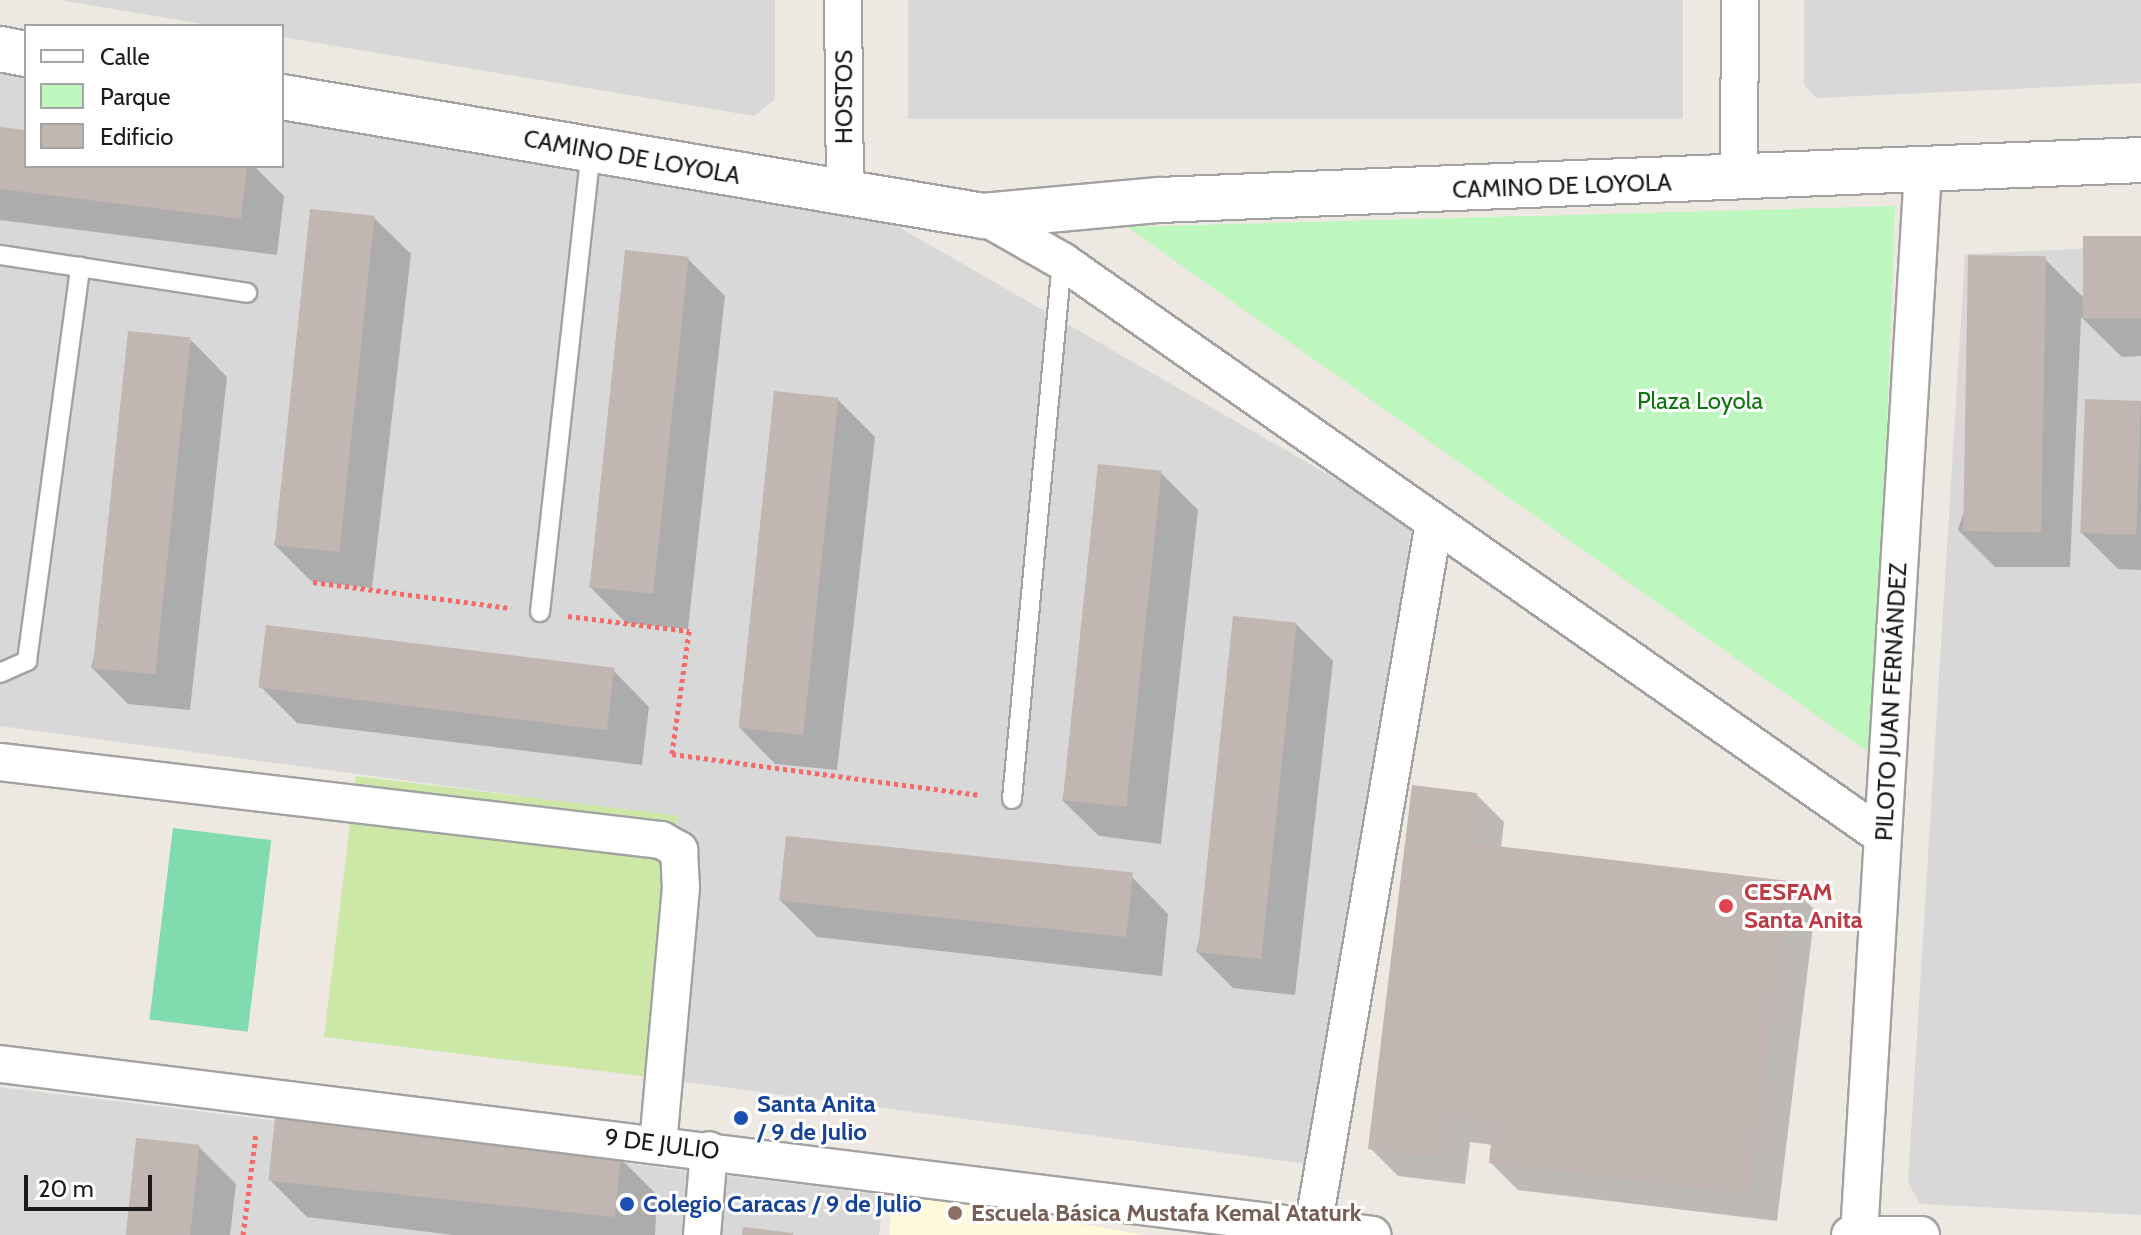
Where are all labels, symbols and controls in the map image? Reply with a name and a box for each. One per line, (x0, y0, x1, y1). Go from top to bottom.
legend (24, 24, 284, 168)
text: Calle (100, 42, 150, 71)
street label: HOSTOS (830, 50, 858, 144)
text: Parque (100, 82, 170, 111)
text: Edificio (100, 122, 174, 151)
street label: CAMINO DE LOYOLA (521, 124, 743, 190)
street label: CAMINO DE LOYOLA (1452, 168, 1672, 204)
park label: Plaza Loyola (1637, 387, 1763, 415)
street label: PILOTO JUAN FERNÁNDEZ (1869, 562, 1913, 842)
place label: CESFAM Santa Anita (1744, 878, 1863, 934)
marker: CESFAM Santa Anita (1715, 895, 1737, 917)
place label: Santa Anita / 9 de Julio (757, 1090, 876, 1146)
marker: Santa Anita / 9 de Julio (732, 1109, 750, 1127)
street label: 9 DE JULIO (603, 1123, 721, 1165)
scale bar (28, 1159, 156, 1209)
text: 20 m (38, 1174, 94, 1203)
place label: Colegio Caracas / 9 de Julio (643, 1190, 922, 1218)
marker: Colegio Caracas / 9 de Julio (618, 1195, 636, 1213)
place label: Escuela Básica Mustafa Kemal Ataturk (971, 1199, 1361, 1227)
marker: Escuela Básica Mustafa Kemal Ataturk (946, 1204, 964, 1222)

